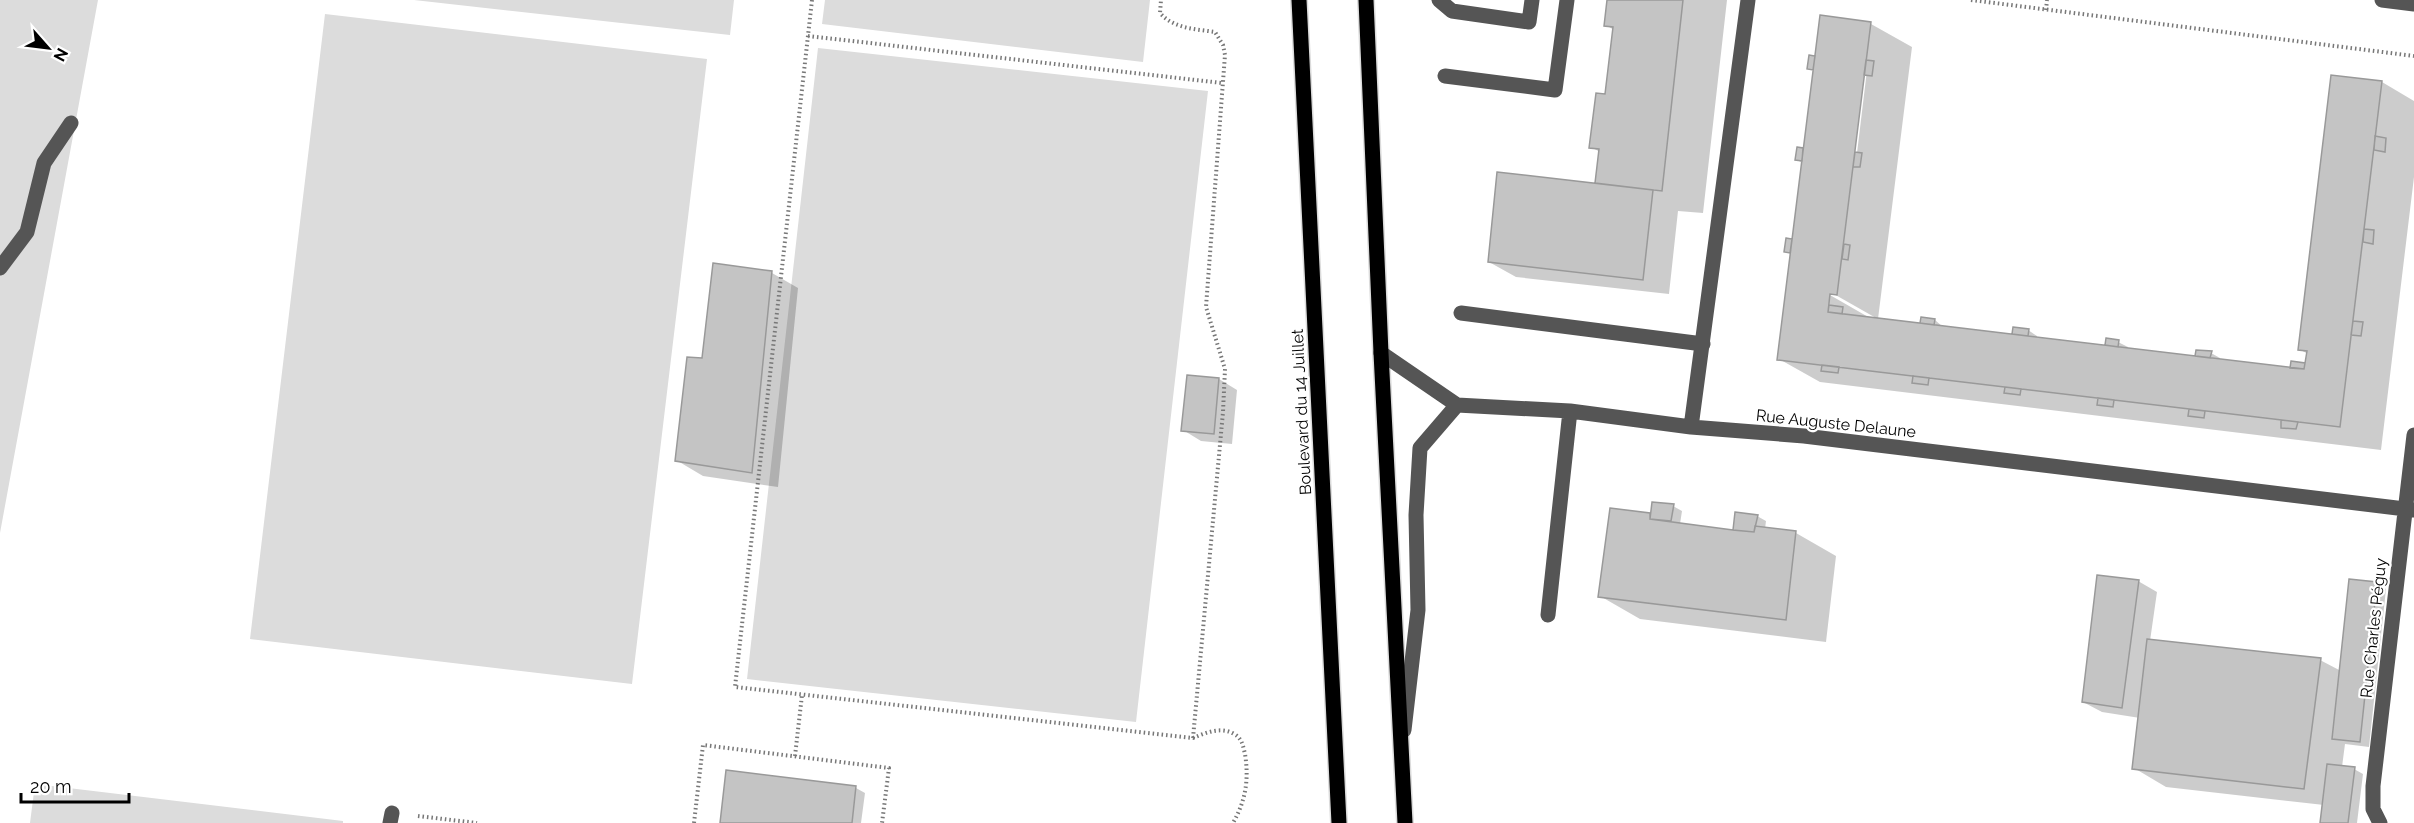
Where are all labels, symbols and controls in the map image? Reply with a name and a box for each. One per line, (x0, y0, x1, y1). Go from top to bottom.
north arrow (18, 18, 78, 78)
text: N (50, 45, 72, 65)
street label: Boulevard du 14 Juillet (1288, 328, 1315, 496)
street label: Rue Auguste Delaune (1755, 406, 1917, 441)
street label: Rue Charles Péguy (2357, 557, 2390, 699)
scale bar (21, 766, 129, 804)
text: 20 m (30, 776, 72, 797)

